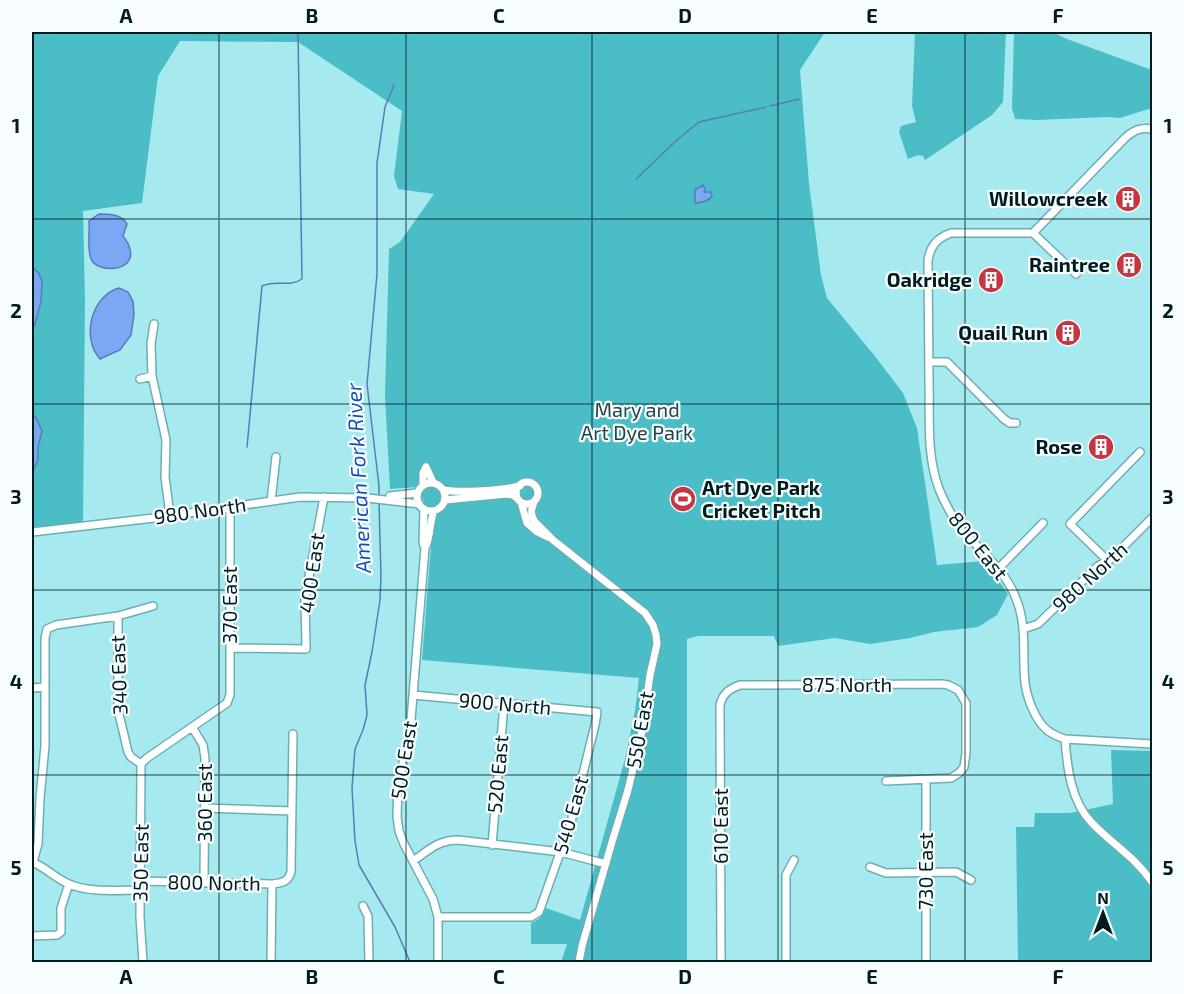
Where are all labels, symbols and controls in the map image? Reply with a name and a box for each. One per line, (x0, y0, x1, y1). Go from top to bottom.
text: A (119, 3, 133, 27)
text: B (306, 3, 318, 27)
text: C (493, 3, 505, 27)
text: D (678, 3, 692, 27)
text: E (866, 3, 878, 27)
text: F (1052, 3, 1064, 27)
text: 1 (12, 113, 20, 137)
text: 1 (1164, 113, 1172, 137)
building icon: Willowcreek (1113, 184, 1143, 214)
place label: Willowcreek (989, 186, 1109, 210)
building icon: Raintree (1114, 250, 1144, 280)
place label: Raintree (1029, 252, 1110, 276)
building icon: Oakridge (976, 265, 1006, 295)
place label: Oakridge (887, 267, 972, 291)
text: 2 (10, 298, 22, 322)
text: 2 (1162, 298, 1174, 322)
building icon: Quail Run (1053, 318, 1083, 348)
place label: Quail Run (958, 320, 1048, 345)
water label: American Fork River (340, 382, 375, 575)
park label: Mary and Art Dye Park (581, 397, 693, 444)
building icon: Rose (1086, 432, 1116, 462)
place label: Rose (1035, 434, 1082, 458)
place label: Art Dye Park Cricket Pitch (702, 475, 821, 522)
text: 3 (10, 484, 22, 508)
sports icon: Art Dye Park Cricket Pitch (668, 484, 698, 514)
text: 3 (1162, 484, 1174, 508)
street label: 980 North (152, 492, 247, 528)
street label: 800 East (944, 506, 1014, 585)
street label: 400 East (294, 531, 329, 615)
street label: 980 North (1047, 536, 1132, 616)
street label: 370 East (217, 566, 241, 644)
street label: 340 East (105, 634, 131, 715)
text: 4 (10, 669, 23, 693)
text: 4 (1162, 669, 1175, 693)
street label: 875 North (802, 672, 892, 696)
street label: 900 North (458, 687, 552, 719)
street label: 550 East (620, 689, 658, 770)
street label: 500 East (385, 718, 421, 801)
street label: 520 East (482, 733, 512, 814)
street label: 360 East (192, 763, 216, 843)
street label: 540 East (548, 773, 593, 856)
street label: 610 East (708, 788, 732, 864)
street label: 350 East (127, 823, 153, 902)
street label: 730 East (913, 832, 937, 910)
text: 5 (10, 855, 22, 879)
text: 5 (1162, 855, 1174, 879)
street label: 800 North (167, 869, 261, 895)
north arrow (1073, 883, 1133, 943)
text: N (1097, 888, 1109, 907)
text: A (119, 964, 133, 988)
text: B (306, 964, 318, 988)
text: C (493, 964, 505, 988)
text: D (678, 964, 692, 988)
text: E (866, 964, 878, 988)
text: F (1052, 964, 1064, 988)

